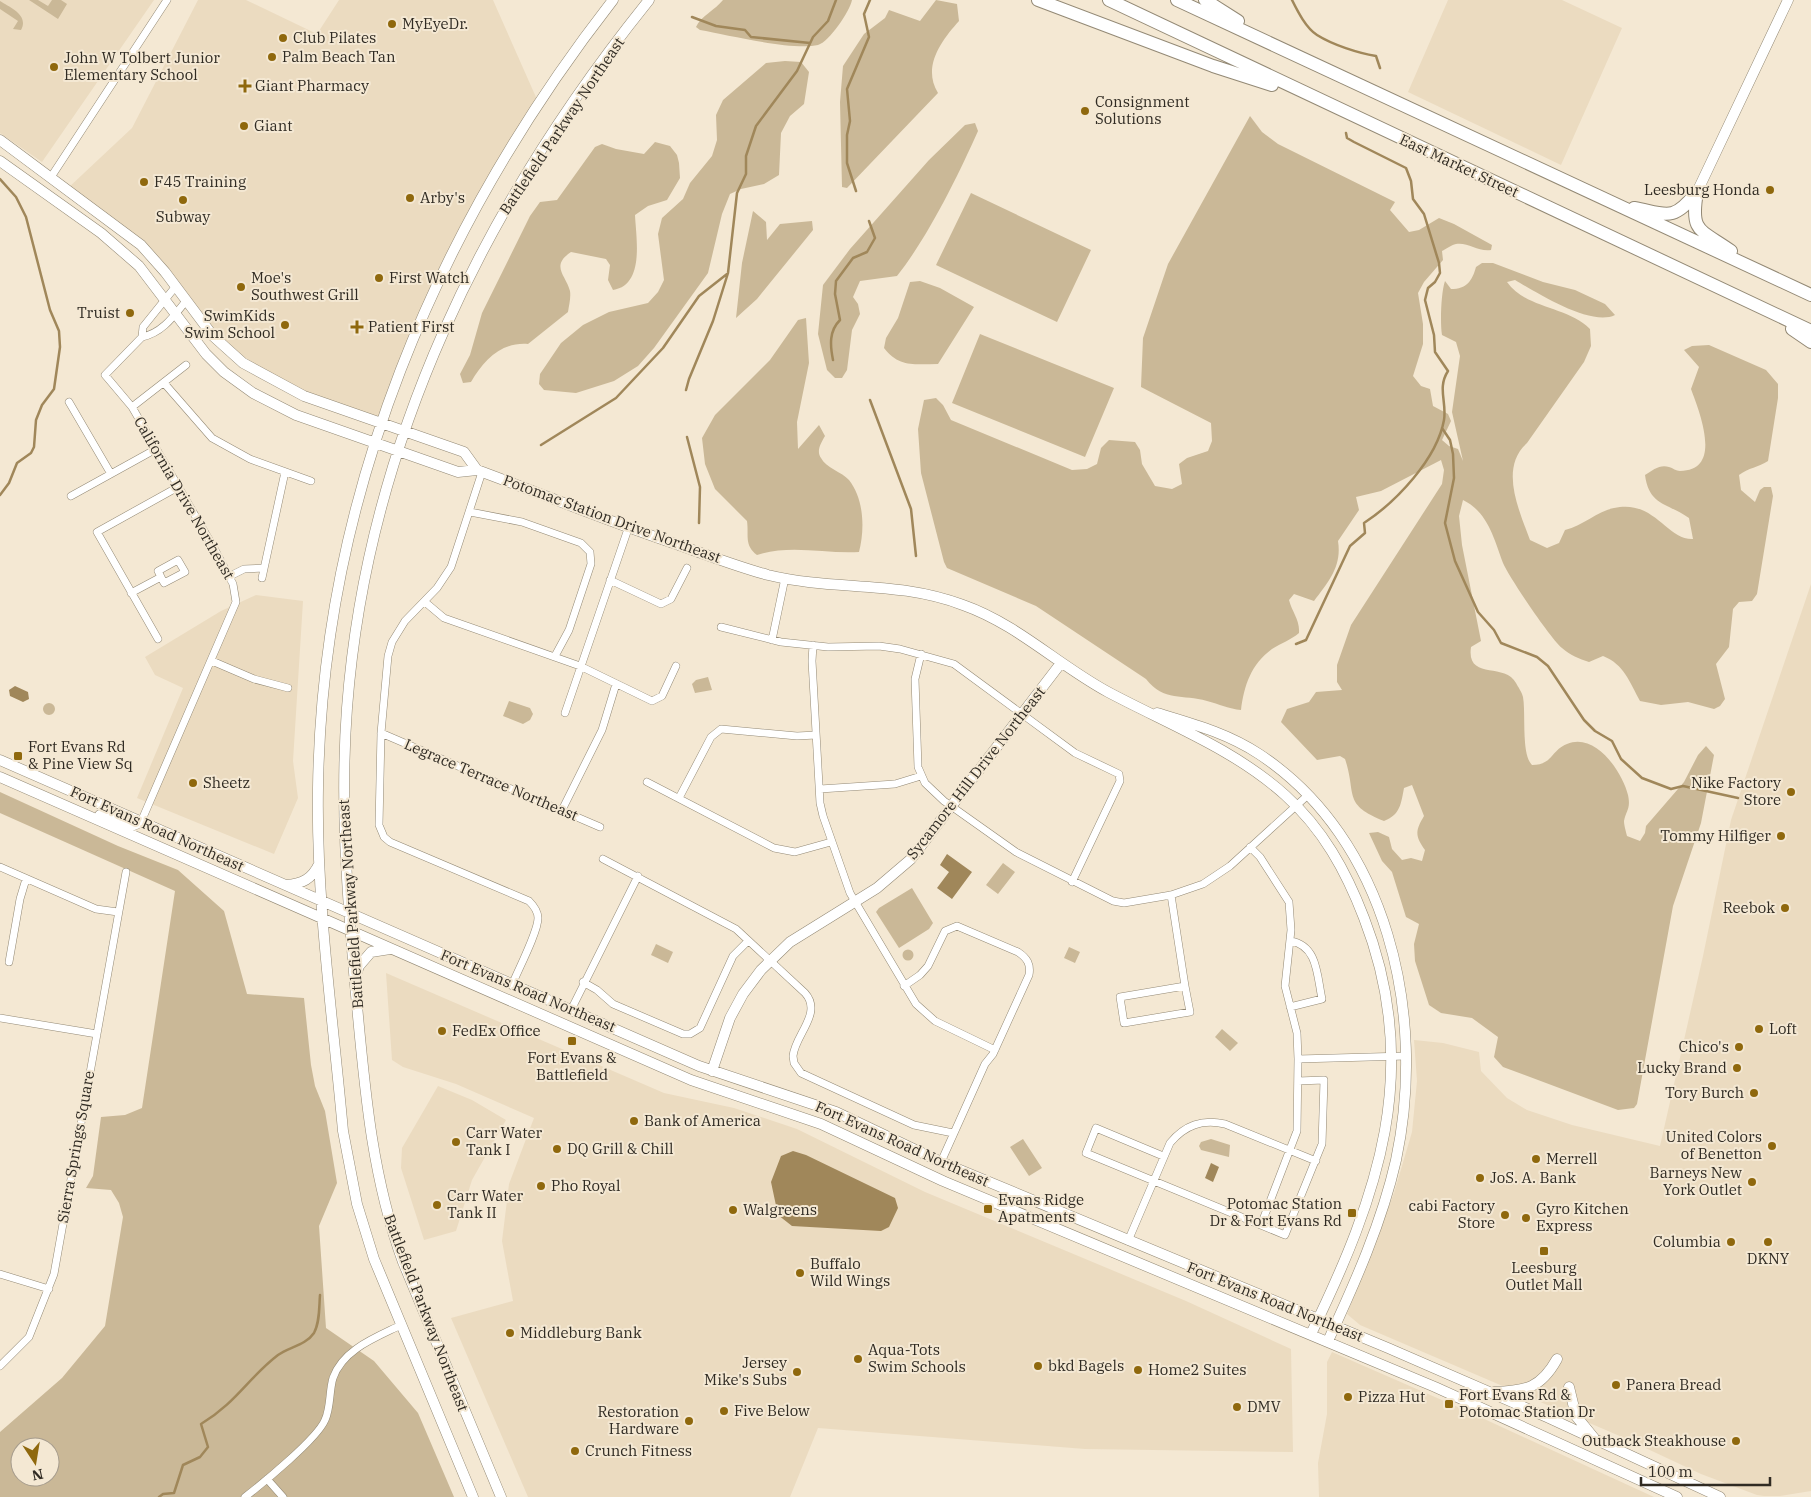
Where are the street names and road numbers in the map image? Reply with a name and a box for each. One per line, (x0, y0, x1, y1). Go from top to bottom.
street label: Battlefield Parkway Northeast (495, 33, 628, 218)
street label: East Market Street (1397, 130, 1522, 201)
street label: California Drive Northeast (130, 413, 239, 583)
street label: Potomac Station Drive Northeast (501, 470, 724, 567)
street label: Sycamore Hill Drive Northeast (902, 682, 1049, 863)
street label: Legrace Terrace Northeast (401, 734, 581, 825)
street label: Fort Evans Road Northeast (67, 782, 247, 876)
street label: Battlefield Parkway Northeast (334, 799, 367, 1009)
street label: Fort Evans Road Northeast (438, 945, 619, 1036)
street label: Sierra Springs Square (53, 1069, 98, 1225)
street label: Fort Evans Road Northeast (812, 1097, 992, 1191)
street label: Battlefield Parkway Northeast (380, 1211, 473, 1414)
street label: Fort Evans Road Northeast (1184, 1257, 1366, 1346)

